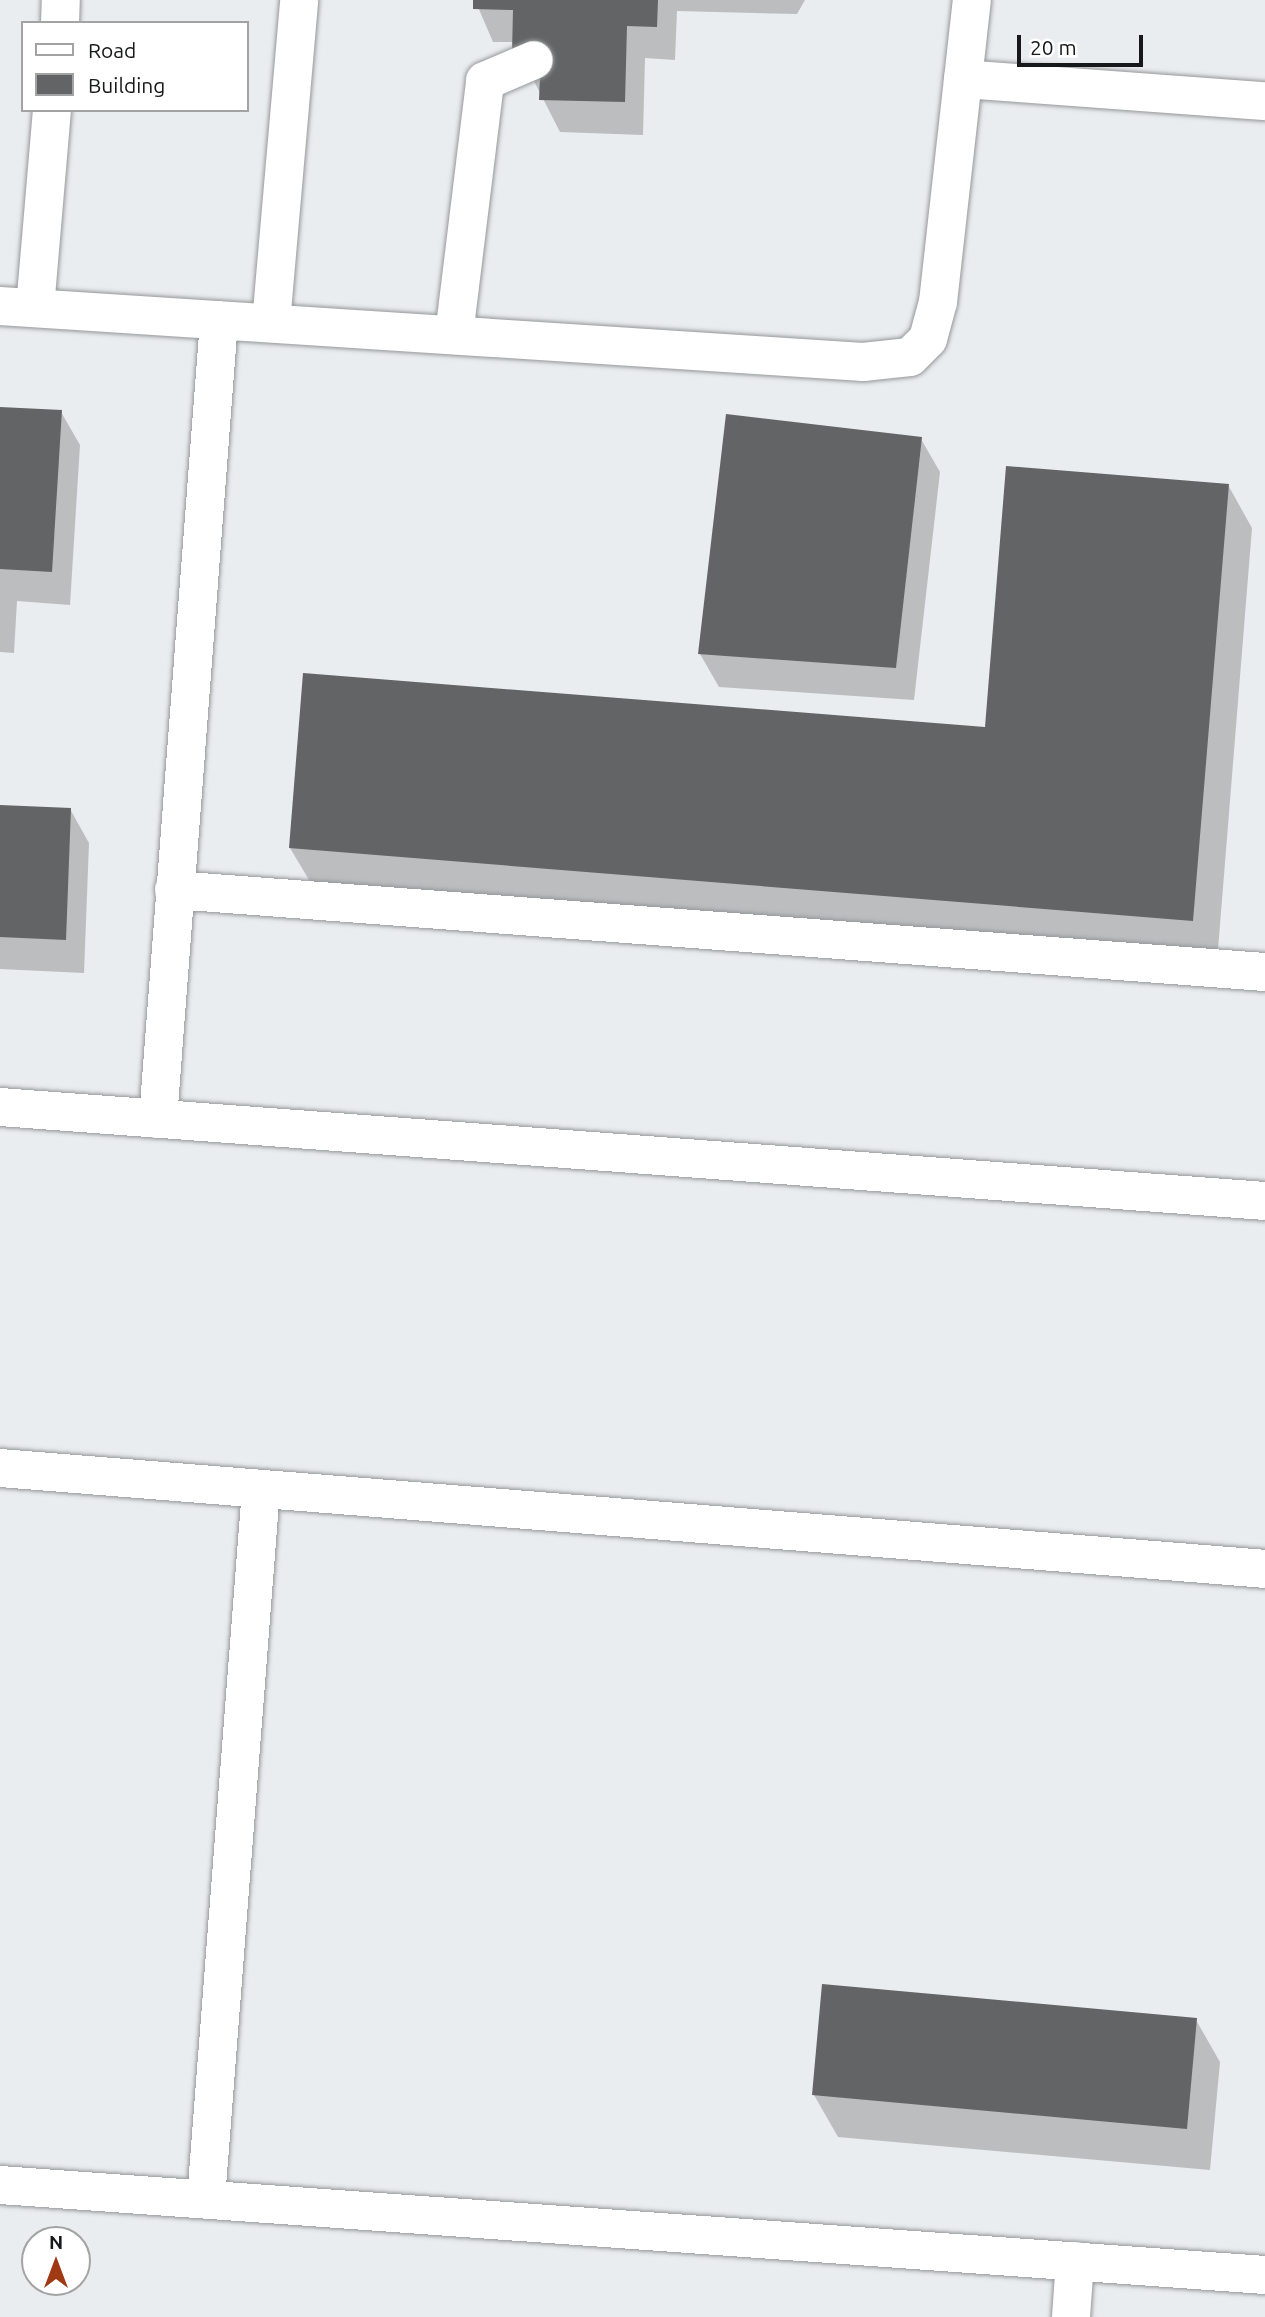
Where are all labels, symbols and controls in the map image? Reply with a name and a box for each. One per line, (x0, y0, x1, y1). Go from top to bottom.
legend (21, 21, 248, 112)
scale bar (1020, 21, 1146, 65)
text: 20 m (1030, 35, 1077, 59)
text: Road (88, 38, 136, 62)
text: Building (88, 73, 165, 97)
north arrow (21, 2226, 91, 2296)
text: N (49, 2231, 63, 2253)

